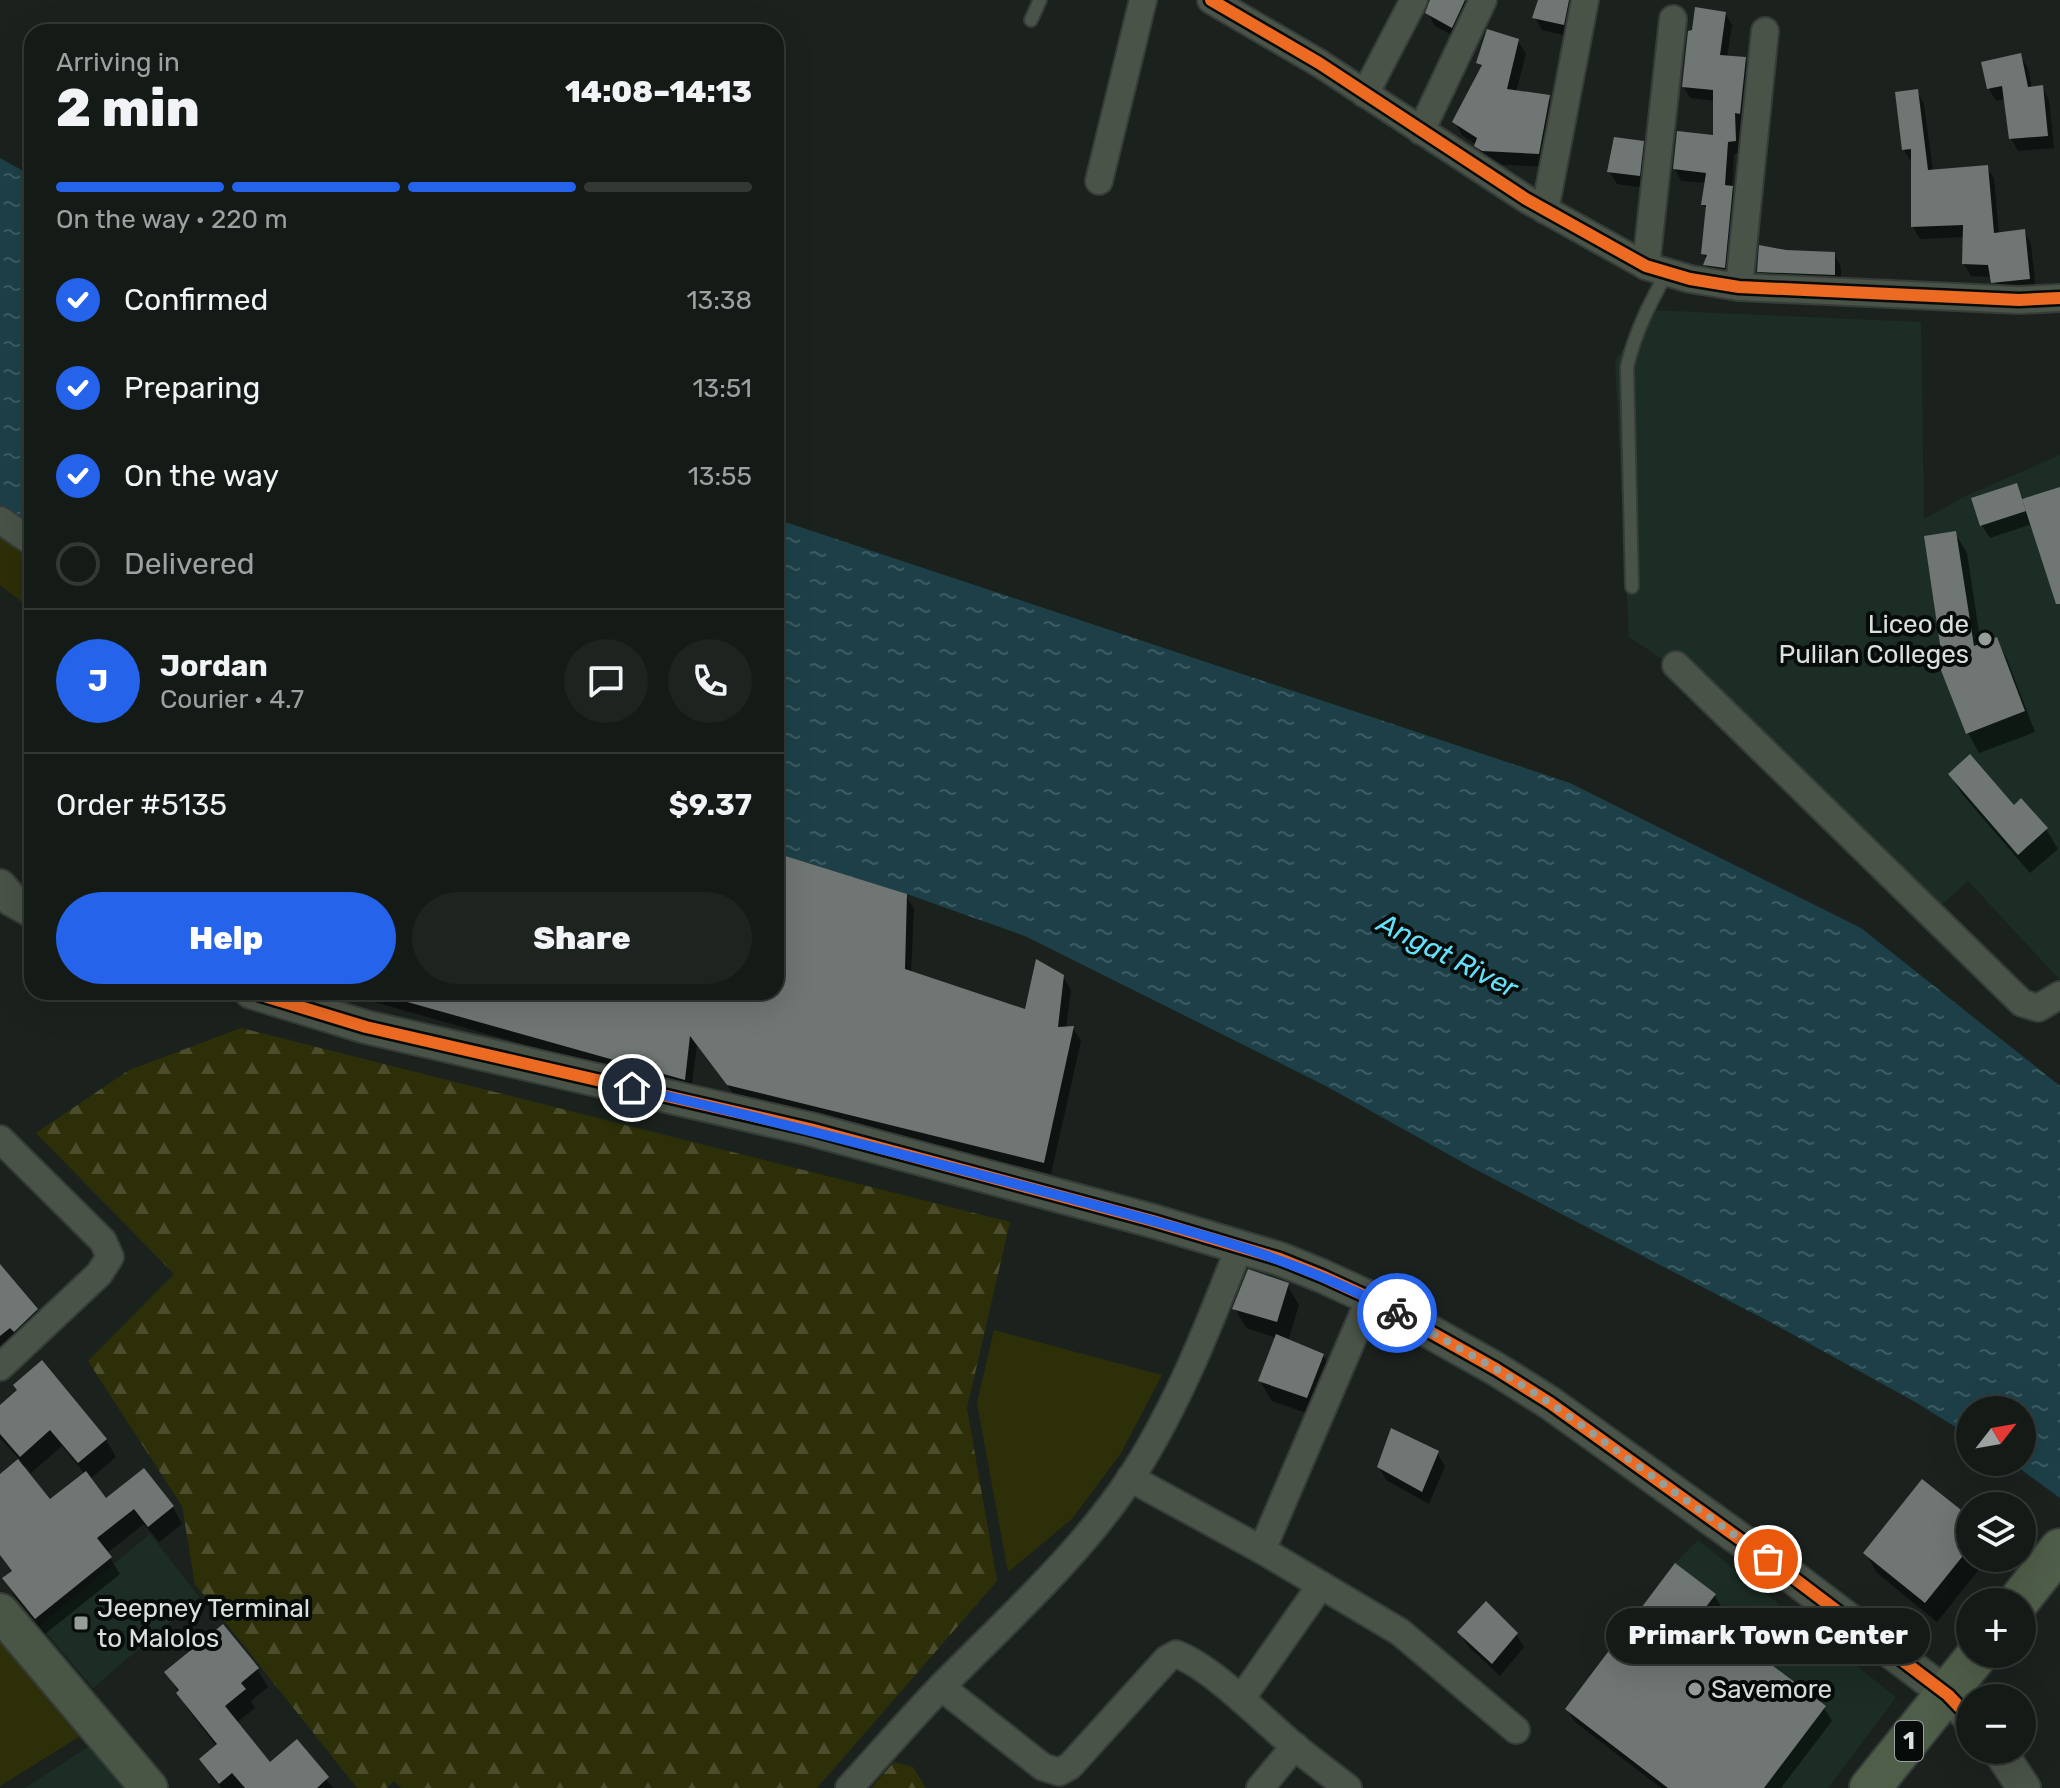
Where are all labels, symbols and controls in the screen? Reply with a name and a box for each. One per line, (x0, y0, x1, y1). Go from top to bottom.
text: Arriving in (56, 47, 180, 78)
text: 14:08–14:13 (565, 74, 752, 110)
text: 2 min (56, 77, 200, 139)
text: On the way · 220 m (56, 204, 288, 235)
icon: check (56, 278, 100, 322)
text: Confirmed (124, 282, 268, 318)
text: 13:38 (686, 285, 752, 316)
icon: check (56, 366, 100, 410)
text: Preparing (124, 370, 260, 406)
text: 13:51 (692, 373, 752, 404)
icon: check (56, 454, 100, 498)
text: On the way (124, 458, 279, 494)
text: 13:55 (688, 461, 752, 492)
text: Delivered (124, 546, 255, 582)
place label: Liceo de Pulilan Colleges (1778, 609, 1969, 670)
marker: Liceo de Pulilan Colleges (1976, 630, 1994, 648)
button: chat (564, 639, 648, 723)
button: phone (668, 639, 752, 723)
text: Jordan (160, 648, 268, 684)
text: J (88, 663, 108, 699)
text: Courier · 4.7 (160, 684, 304, 715)
text: Order #5135 (56, 787, 227, 823)
text: $9.37 (669, 787, 752, 823)
button: Help (56, 892, 396, 984)
button: Share (412, 892, 752, 984)
water label: Angat River (1370, 905, 1525, 1005)
pin (598, 1054, 666, 1122)
icon: home (610, 1066, 654, 1110)
courier (1357, 1273, 1437, 1353)
icon: bike (1375, 1291, 1419, 1335)
north arrow (1956, 1396, 2036, 1476)
map controls (1956, 1396, 2036, 1764)
button: layers (1956, 1492, 2036, 1572)
pin (1734, 1525, 1802, 1593)
icon: bag (1746, 1537, 1790, 1581)
button: + (1956, 1588, 2036, 1668)
place label: Jeepney Terminal to Malolos (97, 1593, 310, 1654)
callout: Primark Town Center (1606, 1607, 1930, 1663)
marker: Jeepney Terminal to Malolos (72, 1614, 90, 1632)
text: Primark Town Center (1628, 1620, 1908, 1651)
place label: Savemore (1711, 1674, 1832, 1705)
marker: Savemore (1686, 1680, 1704, 1698)
button: − (1956, 1684, 2036, 1764)
road number: 1 (1895, 1721, 1923, 1761)

